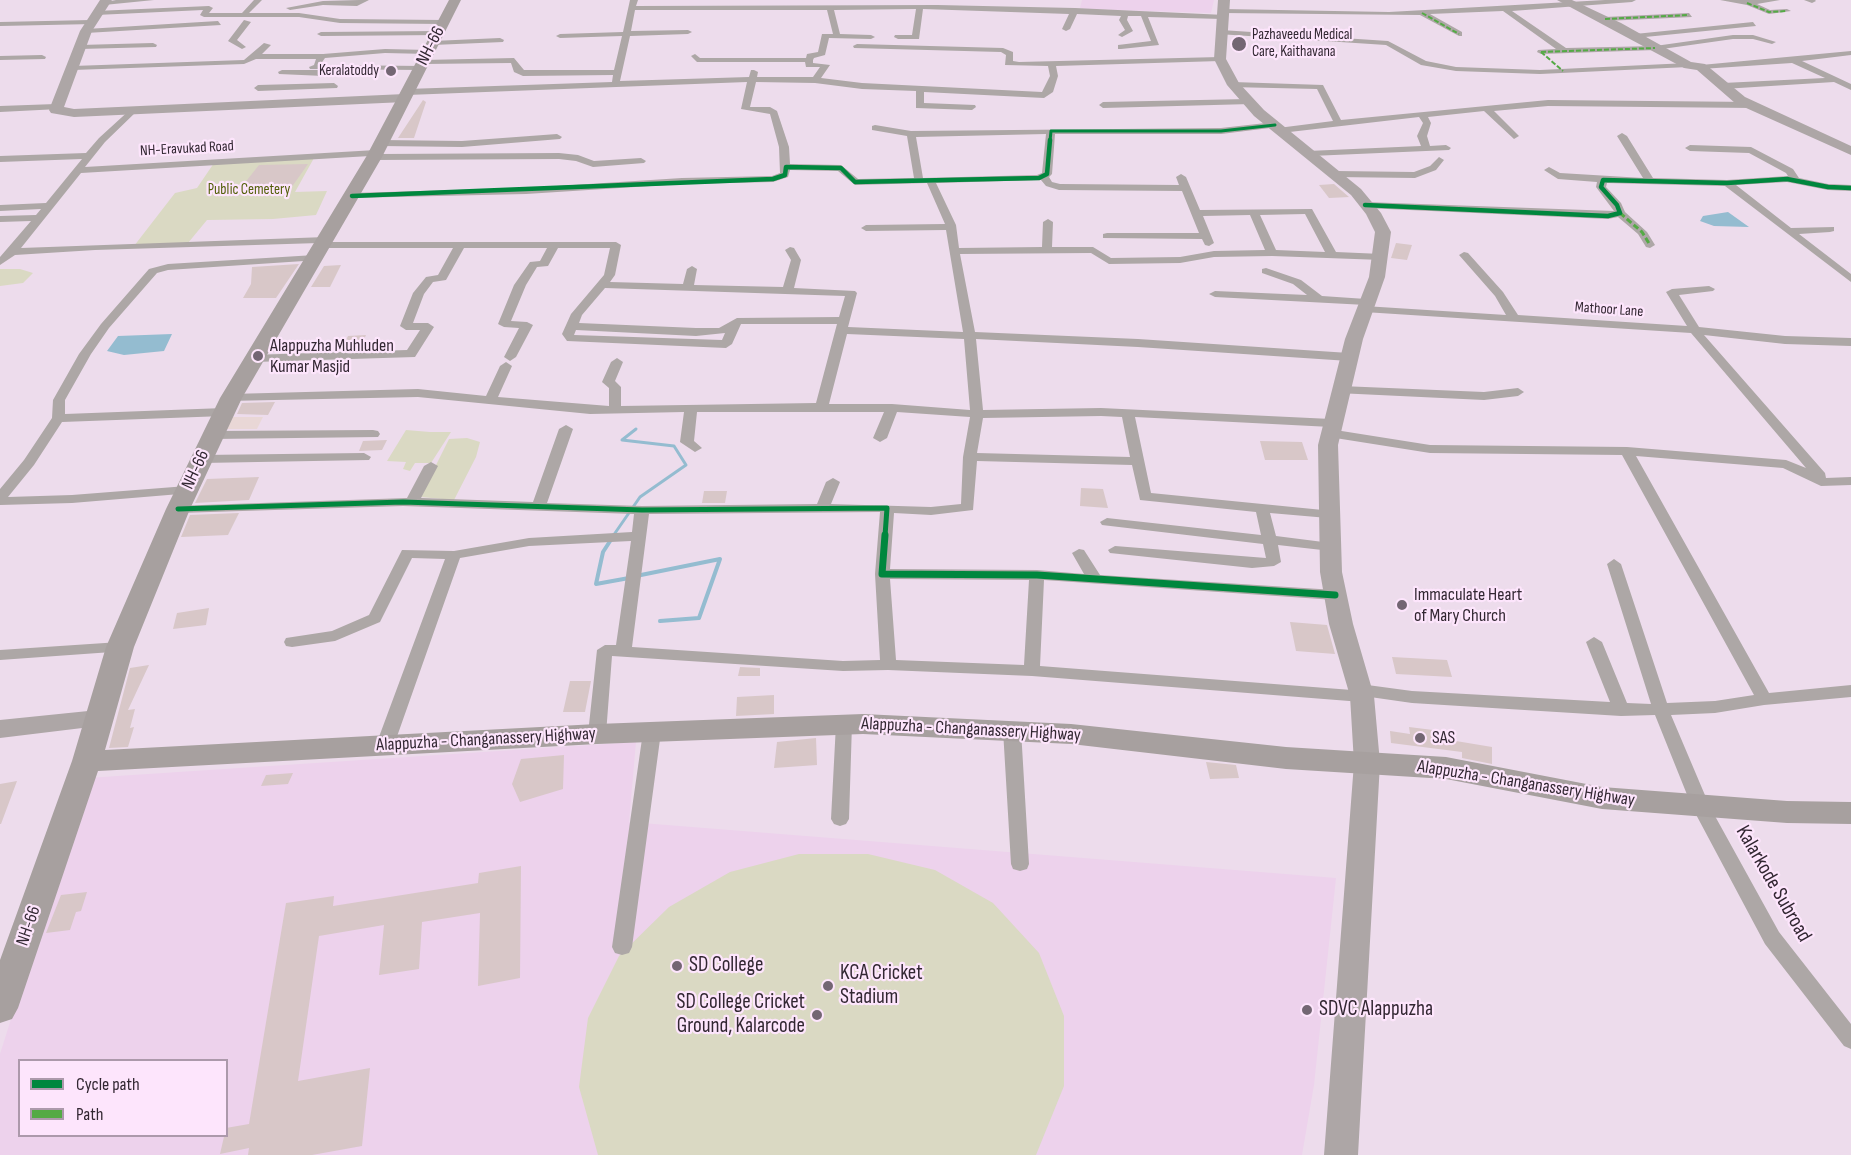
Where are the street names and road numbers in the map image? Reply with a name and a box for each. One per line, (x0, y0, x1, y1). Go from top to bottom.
street label: NH-66 (412, 23, 450, 69)
street label: NH-Eravukad Road (140, 138, 234, 160)
street label: Mathoor Lane (1574, 299, 1644, 321)
street label: NH-66 (178, 447, 214, 493)
street label: Alappuzha - Changanassery Highway (861, 713, 1081, 747)
street label: Alappuzha - Changanassery Highway (376, 723, 596, 757)
street label: Alappuzha - Changanassery Highway (1416, 756, 1636, 812)
street label: Kalarkode Subroad (1730, 821, 1816, 947)
street label: NH-66 (12, 903, 46, 949)

